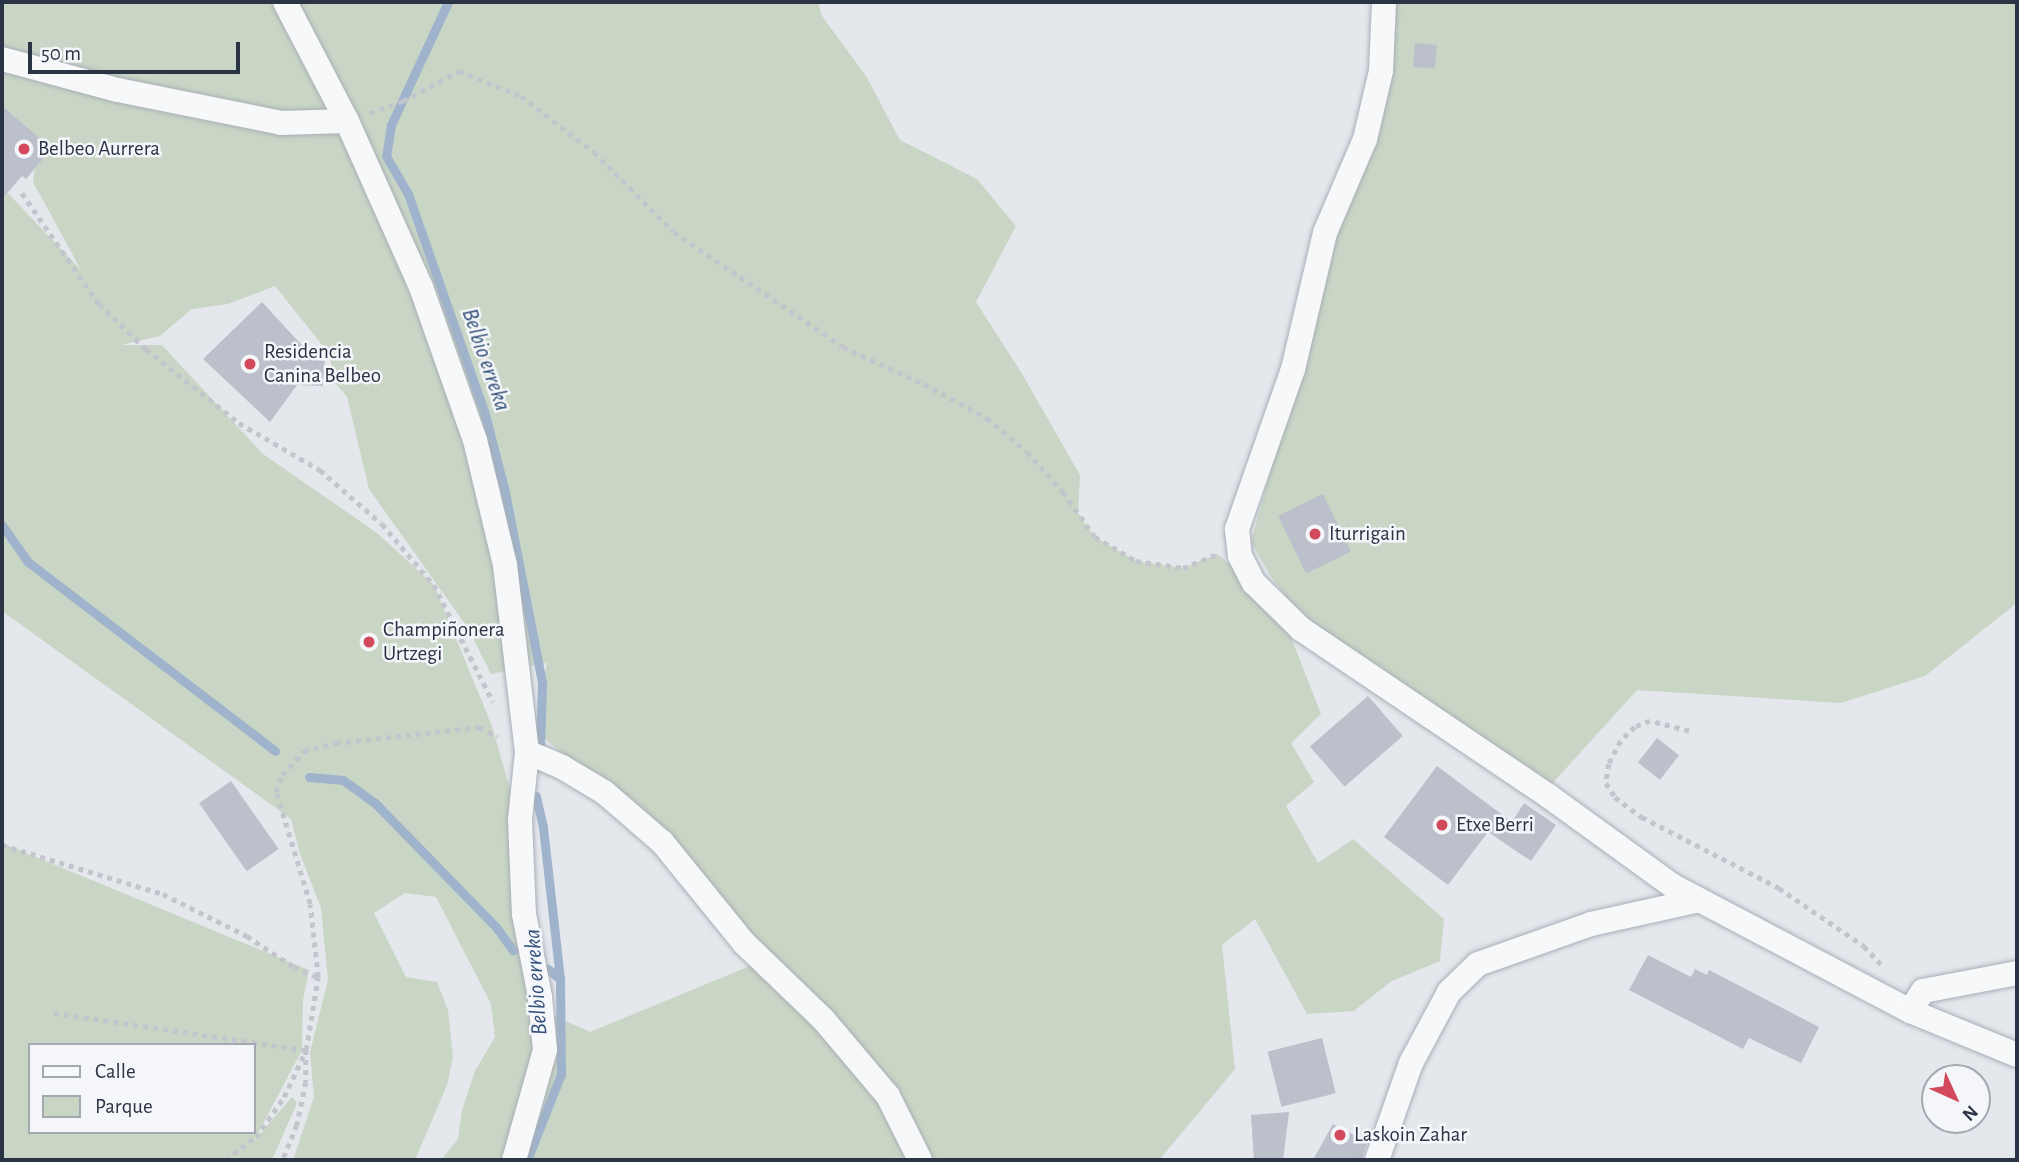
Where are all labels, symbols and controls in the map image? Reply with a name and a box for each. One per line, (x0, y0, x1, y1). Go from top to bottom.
scale bar (32, 28, 243, 72)
text: 50 m (41, 43, 81, 64)
place label: Belbeo Aurrera (38, 136, 160, 162)
marker: Belbeo Aurrera (16, 141, 32, 157)
water label: Belbio erreka (455, 305, 515, 415)
place label: Residencia Canina Belbeo (264, 339, 381, 389)
marker: Residencia Canina Belbeo (242, 356, 258, 372)
place label: Iturrigain (1329, 521, 1406, 547)
marker: Iturrigain (1307, 526, 1323, 542)
place label: Champiñonera Urtzegi (383, 617, 505, 667)
marker: Champiñonera Urtzegi (361, 634, 377, 650)
place label: Etxe Berri (1456, 812, 1534, 838)
marker: Etxe Berri (1434, 817, 1450, 833)
water label: Belbio erreka (520, 928, 554, 1036)
legend (28, 1043, 256, 1134)
text: Calle (95, 1061, 136, 1082)
north arrow (1921, 1064, 1991, 1134)
text: Parque (95, 1096, 153, 1117)
text: N (1958, 1101, 1981, 1124)
place label: Laskoin Zahar (1354, 1122, 1467, 1148)
marker: Laskoin Zahar (1332, 1127, 1348, 1143)

